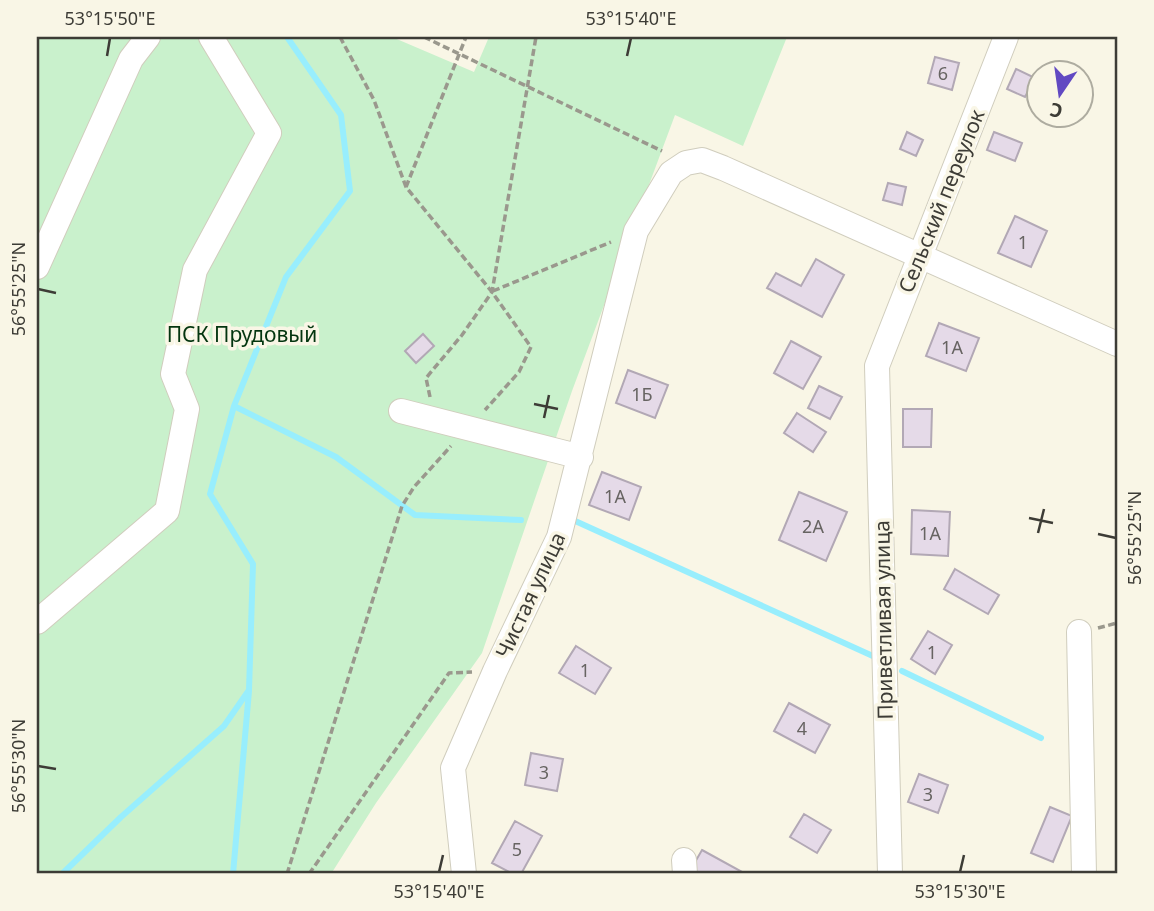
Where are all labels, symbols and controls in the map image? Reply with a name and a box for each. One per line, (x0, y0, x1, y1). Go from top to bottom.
text: 53°15'50"E (65, 6, 155, 30)
text: 53°15'40"E (586, 6, 676, 30)
north arrow (1024, 60, 1094, 130)
house number: 6 (938, 61, 948, 85)
text: С (1047, 97, 1065, 125)
street label: Сельский переулок (891, 105, 991, 297)
house number: 1 (1018, 230, 1028, 254)
text: 56°55'25"N (6, 242, 30, 336)
park label: ПСК Прудовый (167, 320, 317, 348)
house number: 1А (941, 335, 963, 359)
house number: 1Б (631, 382, 653, 406)
house number: 1А (604, 484, 626, 508)
text: 56°55'25"N (1122, 491, 1146, 585)
house number: 2А (802, 514, 824, 538)
street label: Приветливая улица (867, 520, 899, 720)
house number: 1А (919, 521, 941, 545)
street label: Чистая улица (489, 527, 571, 663)
house number: 1 (927, 640, 937, 664)
house number: 1 (580, 658, 590, 682)
house number: 4 (797, 716, 807, 740)
text: 56°55'30"N (6, 719, 30, 813)
house number: 3 (539, 760, 549, 784)
house number: 3 (923, 782, 933, 806)
house number: 5 (512, 837, 522, 861)
text: 53°15'40"E (394, 879, 484, 903)
text: 53°15'30"E (915, 879, 1005, 903)

